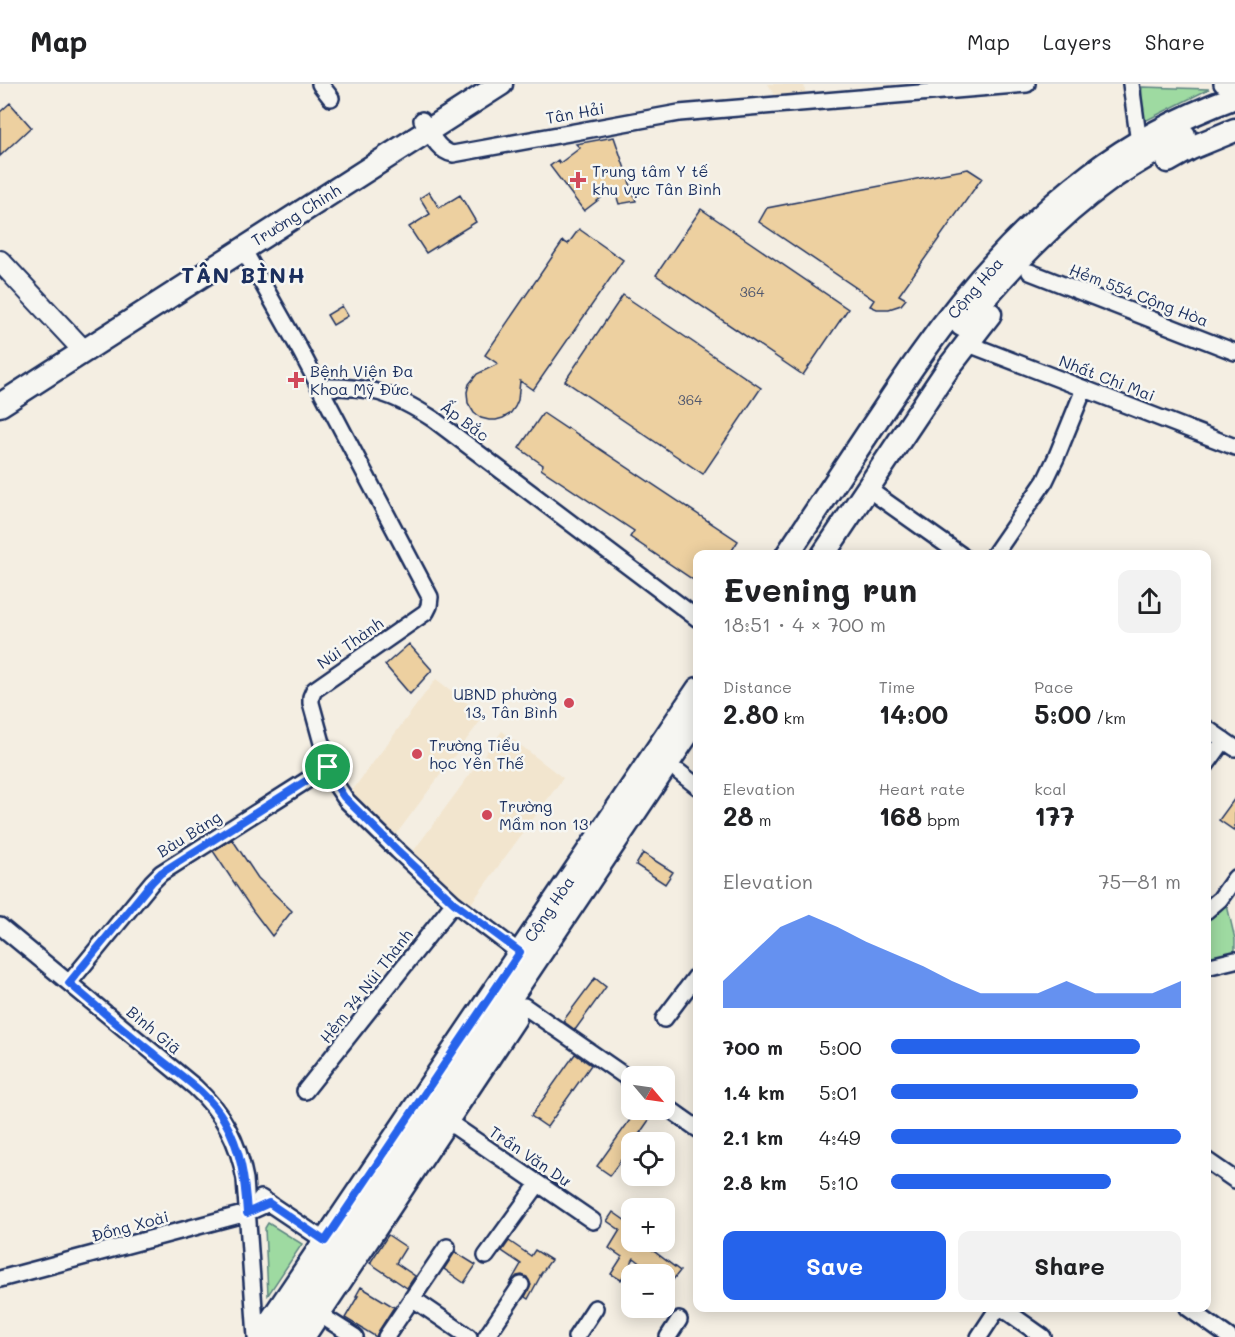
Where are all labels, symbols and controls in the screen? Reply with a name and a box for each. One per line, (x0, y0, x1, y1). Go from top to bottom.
text: Map (30, 23, 87, 59)
text: Map (967, 28, 1010, 55)
text: Layers (1043, 28, 1112, 55)
text: Share (1145, 28, 1205, 55)
street label: Tân Hải (544, 97, 606, 128)
place label: Trung tâm Y tế khu vực Tân Bình (592, 160, 721, 199)
marker: Trung tâm Y tế khu vực Tân Bình (569, 171, 587, 189)
street label: Trường Chinh (247, 179, 344, 250)
street label: Cộng Hòa (942, 252, 1007, 323)
street label: Hẻm 554 Cộng Hòa (1067, 258, 1212, 331)
district label: TÂN BÌNH (181, 260, 307, 289)
house number: 364 (740, 282, 765, 301)
street label: Nhất Chi Mai (1056, 350, 1158, 405)
place label: Bệnh Viện Đa Khoa Mỹ Đức (310, 360, 413, 399)
marker: Bệnh Viện Đa Khoa Mỹ Đức (287, 371, 305, 389)
house number: 364 (678, 390, 703, 409)
street label: Ấp Bắc (437, 396, 494, 446)
text: Evening run (723, 567, 917, 610)
button: share (1118, 570, 1181, 633)
text: 18:51 · 4 × 700 m (723, 611, 886, 637)
street label: Núi Thành (312, 612, 387, 673)
text: Distance (723, 676, 792, 697)
text: Time (879, 676, 915, 697)
text: Pace (1034, 676, 1073, 697)
place label: UBND phường 13, Tân Bình (453, 683, 557, 722)
marker: UBND phường 13, Tân Bình (562, 696, 576, 710)
text: 2.80 (723, 697, 778, 731)
text: 14:00 (879, 697, 948, 731)
text: 5:00 (1034, 697, 1091, 731)
text: km (778, 707, 805, 728)
text: /km (1091, 707, 1126, 728)
place label: Trường Tiểu học Yên Thế (429, 734, 524, 773)
pin (302, 741, 353, 792)
marker: Trường Tiểu học Yên Thế (410, 747, 424, 761)
icon: arrive (311, 750, 344, 783)
text: Elevation (723, 778, 795, 799)
text: Heart rate (879, 778, 965, 799)
text: kcal (1034, 778, 1066, 799)
place label: Trường Mầm non 13 (499, 795, 588, 834)
text: 28 (723, 799, 754, 833)
text: 168 (879, 799, 922, 833)
text: 177 (1034, 799, 1075, 833)
street label: Bàu Bàng (153, 806, 225, 862)
marker: Trường Mầm non 13 (480, 808, 494, 822)
text: m (754, 809, 772, 830)
text: bpm (922, 809, 960, 830)
text: Elevation (723, 868, 813, 894)
text: 75–81 m (1098, 868, 1181, 894)
street label: Cộng Hòa (519, 872, 578, 946)
street label: Hẻm 74 Núi Thành (315, 924, 417, 1047)
street label: Bình Giã (123, 1001, 186, 1058)
text: 700 m (723, 1034, 783, 1060)
text: 5:00 (819, 1034, 862, 1060)
north arrow (621, 1066, 675, 1120)
map controls (621, 1066, 675, 1318)
text: 1.4 km (723, 1079, 785, 1105)
text: 5:01 (819, 1079, 858, 1105)
street label: Trần Văn Dư (486, 1121, 576, 1191)
text: 2.1 km (723, 1124, 783, 1150)
text: 4:49 (819, 1124, 861, 1150)
button: locate (621, 1132, 675, 1186)
text: 2.8 km (723, 1169, 787, 1195)
text: 5:10 (819, 1169, 858, 1195)
button: + (621, 1198, 675, 1252)
street label: Đồng Xoài (89, 1205, 171, 1246)
button: Save (723, 1231, 946, 1300)
button: Share (958, 1231, 1181, 1300)
button: − (621, 1264, 675, 1318)

